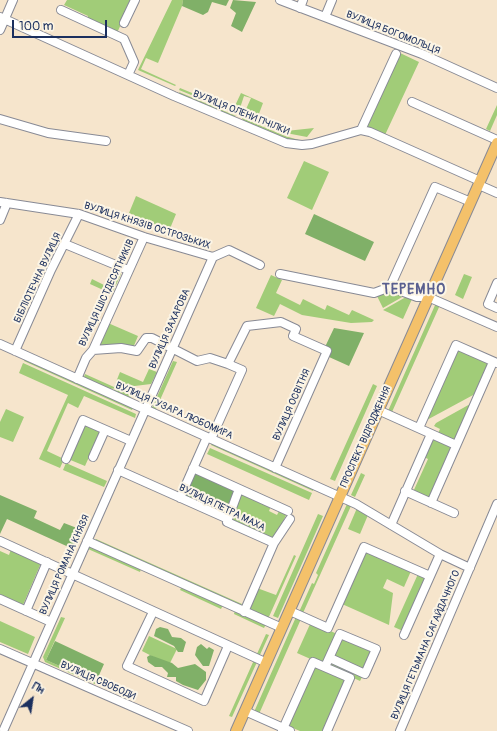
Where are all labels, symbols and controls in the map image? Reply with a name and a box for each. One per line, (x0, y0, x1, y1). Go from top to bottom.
street label: ВУЛИЦЯ БОГОМОЛЬЦЯ (344, 9, 442, 57)
scale bar (14, 12, 109, 38)
text: 100 m (19, 19, 53, 34)
street label: ВУЛИЦЯ ОЛЕНИ ПЧІЛКИ (191, 88, 291, 138)
street label: ВУЛИЦЯ КНЯЗІВ ОСТРОЗЬКИХ (82, 200, 212, 252)
street label: БІБЛІОТЕЧНА ВУЛИЦЯ (12, 231, 64, 325)
street label: ВУЛИЦЯ ШІСТДЕСЯТНИКІВ (77, 238, 137, 348)
district label: ТЕРЕМНО (382, 282, 446, 298)
street label: ВУЛИЦЯ ЗАХАРОВА (147, 287, 193, 371)
street label: ВУЛИЦЯ ОСВІТНЯ (271, 367, 313, 443)
street label: ВУЛИЦЯ ГУЗАРА ЛЮБОМИРА (113, 380, 235, 442)
street label: ПРОСПЕКТ ВІДРОДЖЕННЯ (338, 384, 394, 490)
street label: ВУЛИЦЯ ПЕТРА МАХА (177, 482, 267, 534)
street label: ВУЛИЦЯ РОМАНА КНЯЗЯ (37, 513, 93, 617)
street label: ВУЛИЦЯ ГЕТЬМАНА САГАЙДАЧНОГО (389, 568, 463, 722)
street label: ВУЛИЦЯ СВОБОДИ (58, 659, 138, 703)
north arrow (12, 679, 52, 719)
text: Пн (30, 680, 47, 697)

